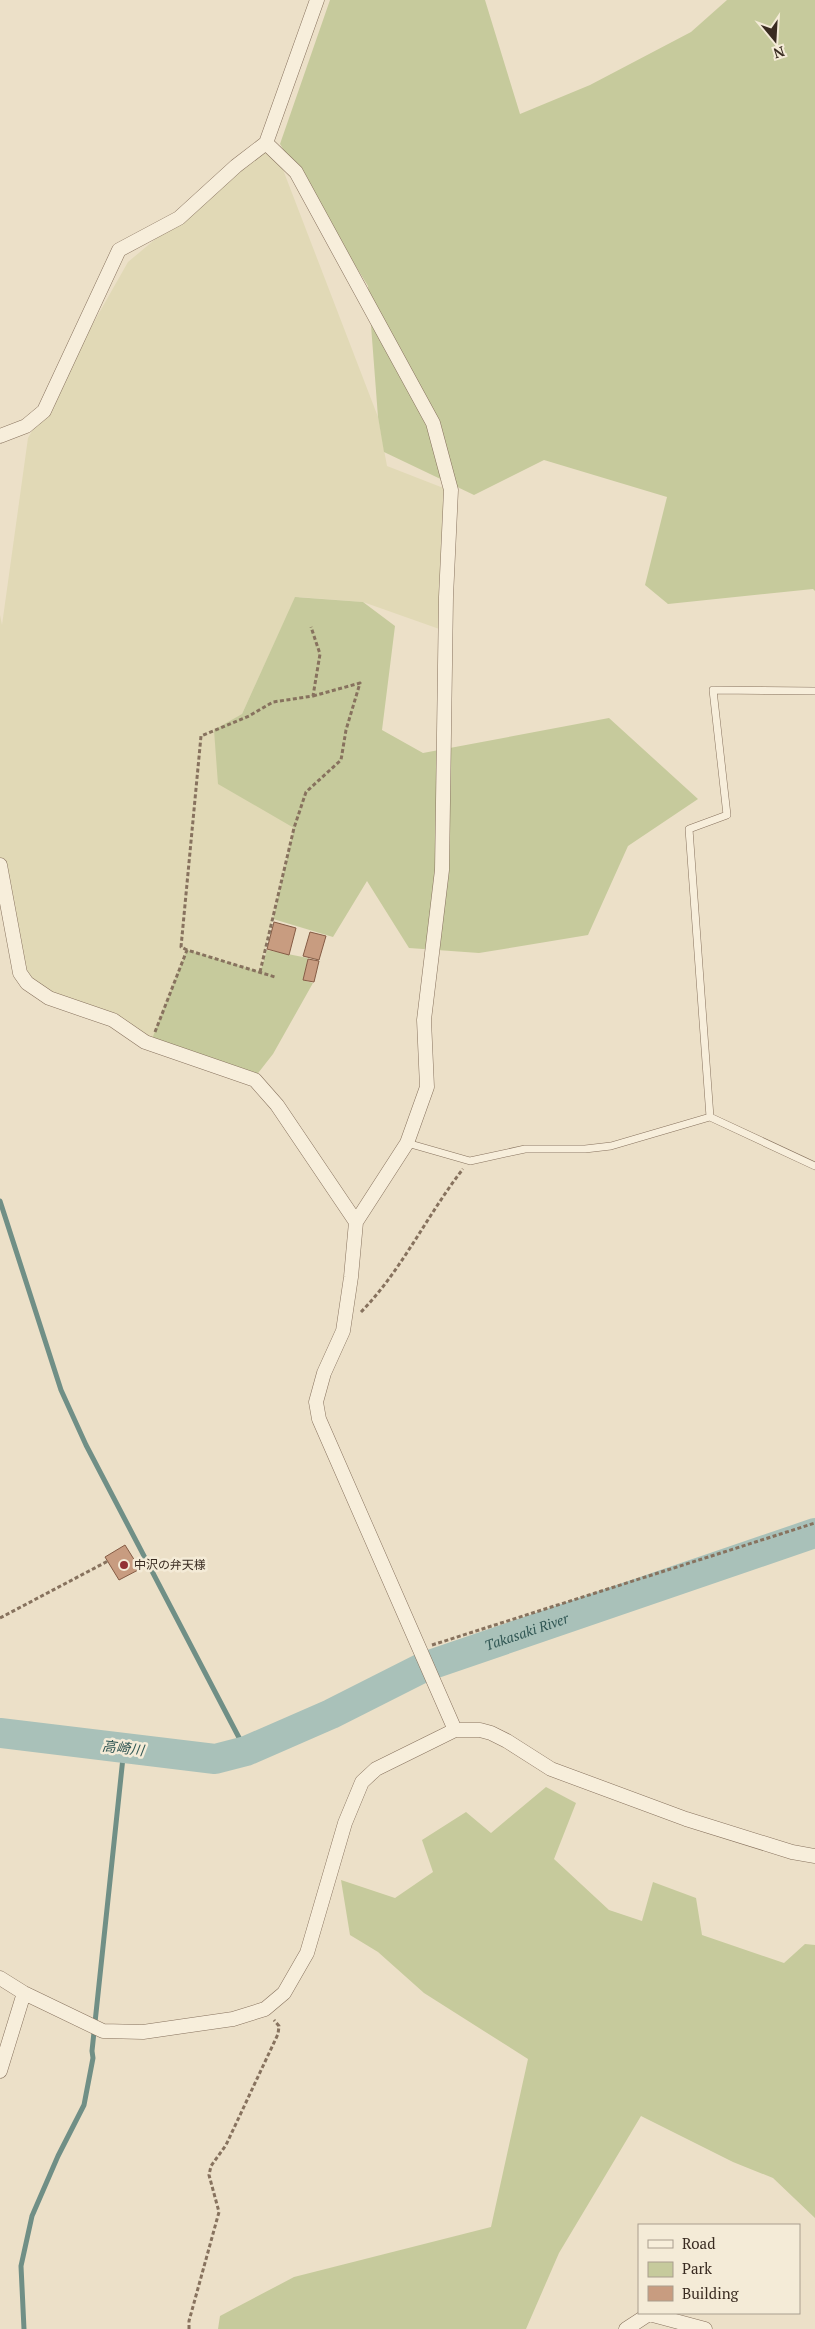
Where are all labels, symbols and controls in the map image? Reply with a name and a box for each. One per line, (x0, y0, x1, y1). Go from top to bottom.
north arrow (750, 15, 800, 65)
text: N (771, 42, 787, 64)
place label: 中沢の弁天様 (134, 1557, 206, 1572)
marker: 中沢の弁天様 (118, 1559, 130, 1571)
water label: Takasaki River (482, 1608, 572, 1655)
water label: 高崎川 (101, 1736, 147, 1760)
legend (638, 2224, 800, 2314)
text: Road (682, 2233, 715, 2253)
text: Park (682, 2258, 712, 2278)
text: Building (682, 2283, 740, 2303)

